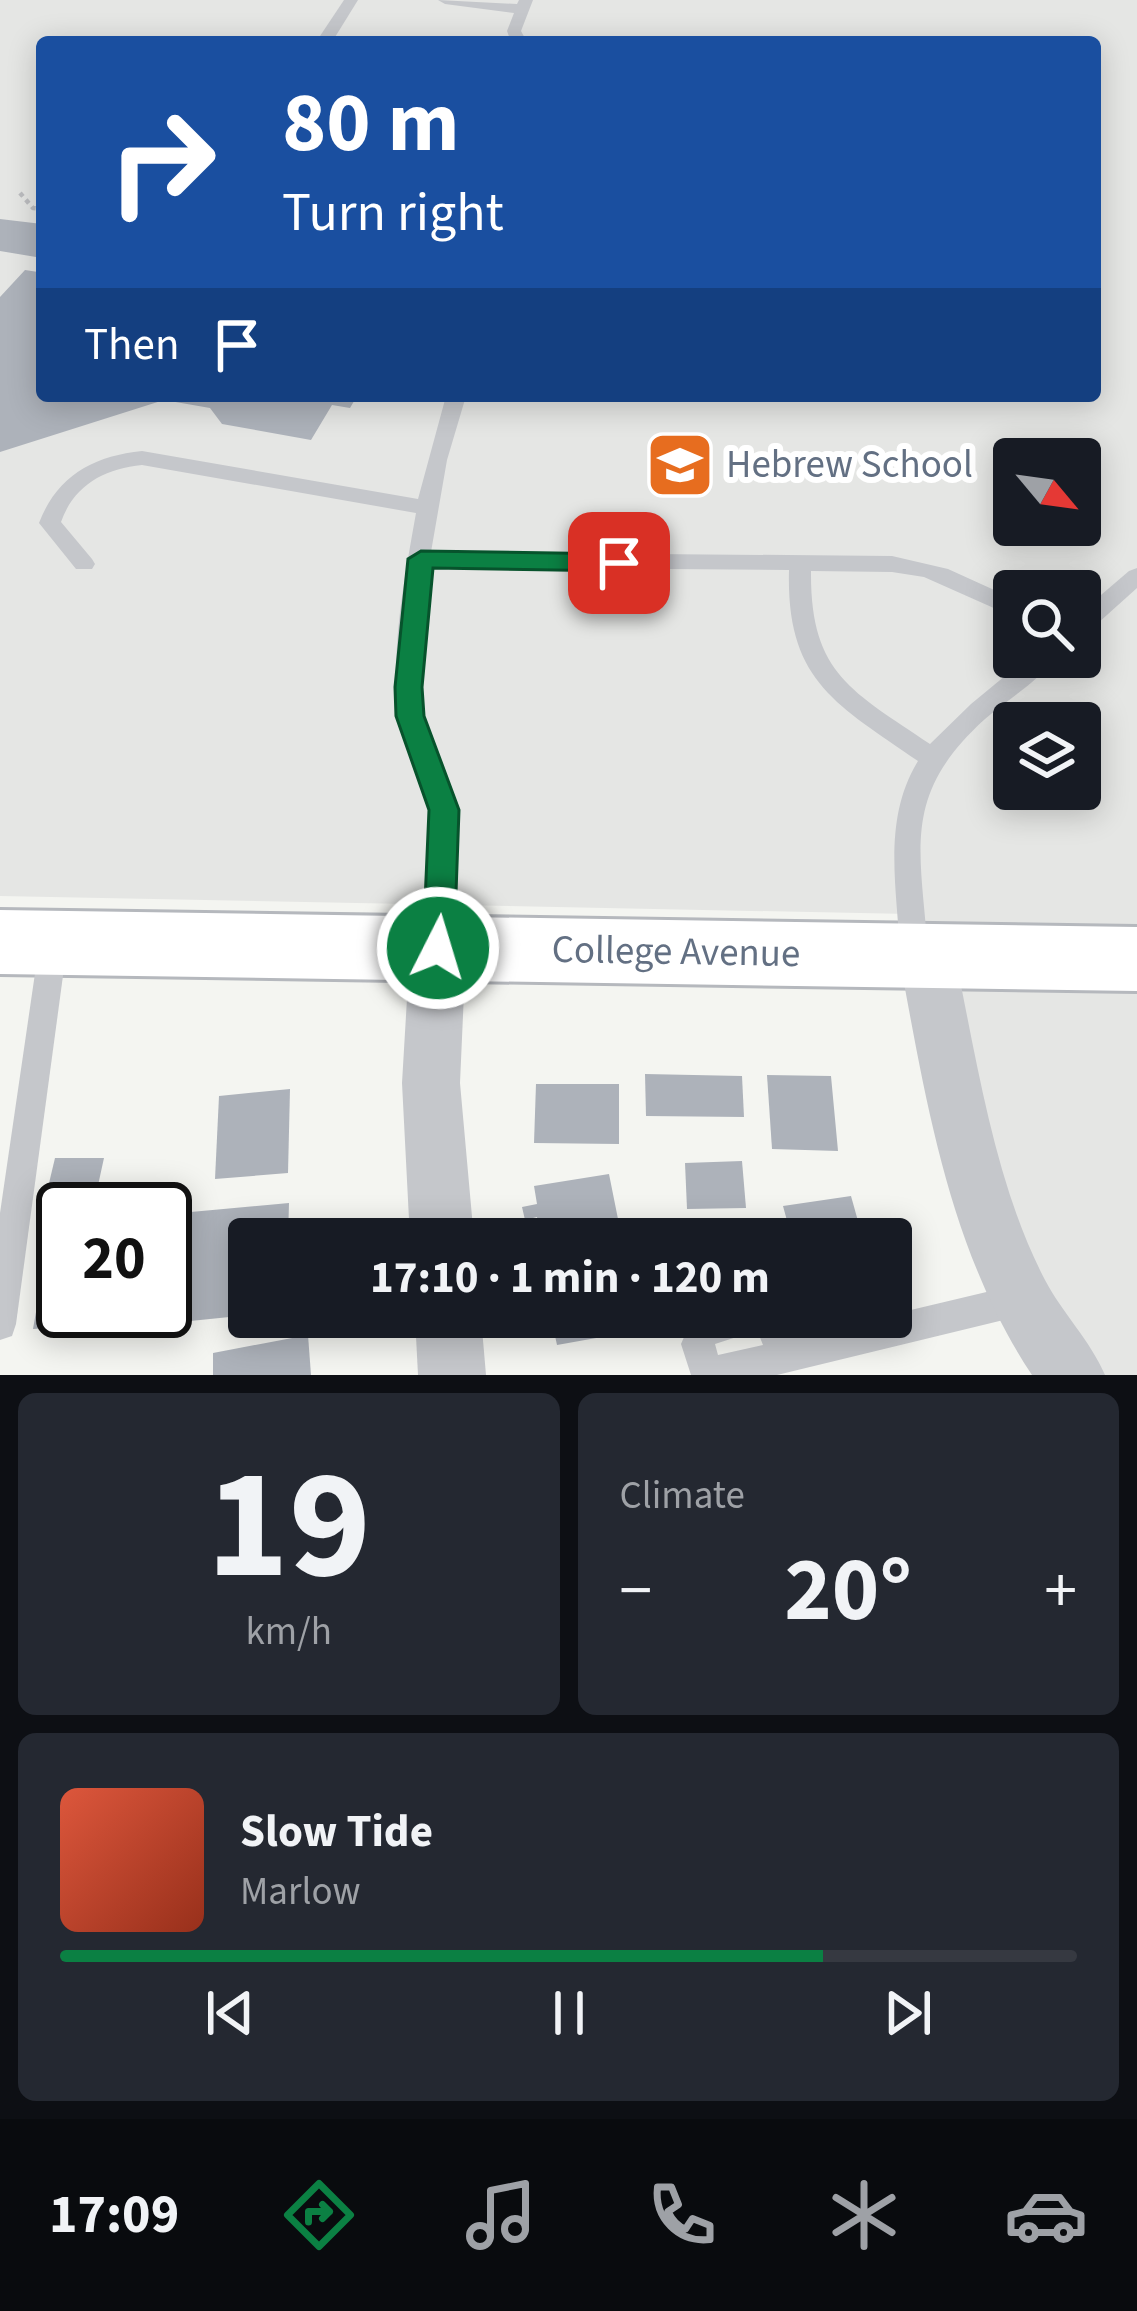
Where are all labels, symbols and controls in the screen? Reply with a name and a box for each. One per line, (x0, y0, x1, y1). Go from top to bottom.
text: 80 m (282, 64, 460, 184)
icon: right (84, 84, 240, 240)
text: Turn right (282, 175, 504, 252)
icon: arrive (204, 312, 270, 378)
text: Then (84, 313, 180, 377)
school or university icon: Hebrew School (645, 430, 715, 500)
place label: Hebrew School (726, 437, 973, 493)
north arrow (993, 438, 1101, 546)
map controls (993, 438, 1101, 810)
pin (568, 512, 670, 614)
icon: arrive (586, 530, 652, 596)
button: search (993, 570, 1101, 678)
button: layers (993, 702, 1101, 810)
position arrow (375, 885, 501, 1011)
street label: College Avenue (551, 922, 801, 982)
speed limit sign: 20 (36, 1182, 192, 1338)
text: 17:10 · 1 min · 120 m (370, 1246, 770, 1310)
text: 19 (206, 1415, 371, 1637)
text: Climate (620, 1468, 745, 1524)
text: 20° (784, 1527, 912, 1655)
text: − (620, 1544, 652, 1638)
text: + (1044, 1544, 1077, 1638)
text: km/h (245, 1604, 332, 1660)
text: Slow Tide (240, 1800, 433, 1864)
text: Marlow (240, 1864, 361, 1920)
icon: previous (197, 1980, 263, 2046)
icon: pause (536, 1980, 602, 2046)
icon: next (875, 1980, 941, 2046)
icon: directions (277, 2173, 361, 2257)
icon: music (459, 2173, 543, 2257)
icon: phone (640, 2173, 724, 2257)
icon: climate (822, 2173, 906, 2257)
icon: car (1004, 2173, 1088, 2257)
text: 17:09 (49, 2177, 179, 2254)

